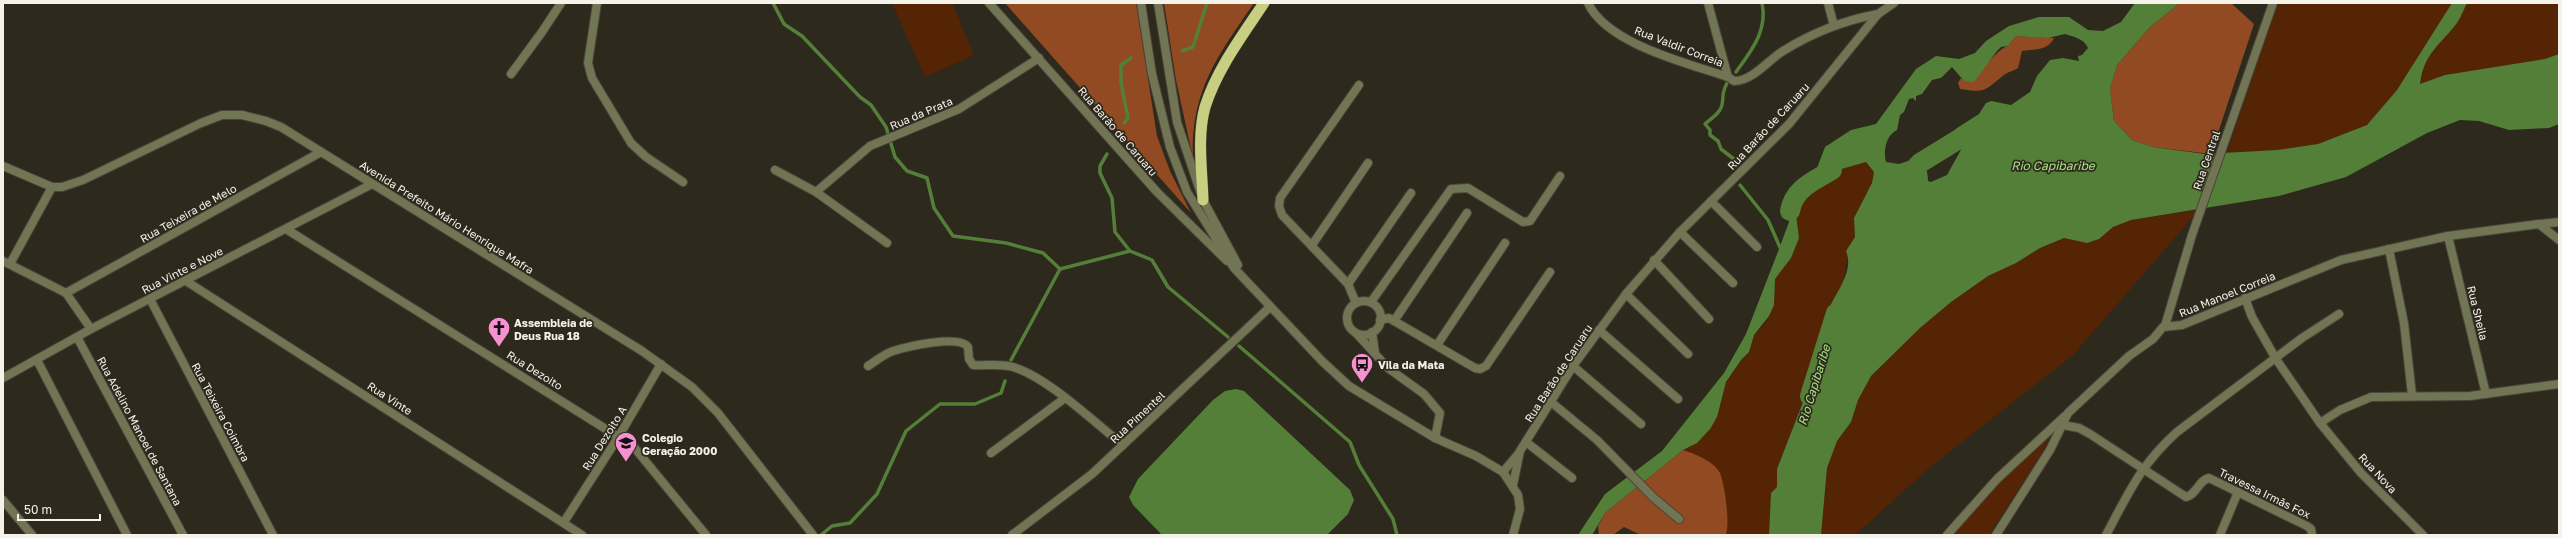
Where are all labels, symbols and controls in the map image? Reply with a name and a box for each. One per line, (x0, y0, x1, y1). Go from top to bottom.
street label: Rua Valdir Correia (1633, 23, 1725, 69)
street label: Rua Barão de Caruaru (1724, 80, 1812, 172)
street label: Rua Barão de Caruaru (1076, 84, 1160, 178)
street label: Rua da Prata (888, 94, 954, 132)
street label: Rua Central (2190, 128, 2222, 191)
street label: Avenida Prefeito Mário Henrique Mafra (358, 158, 536, 276)
water label: Rio Capibaribe (2011, 158, 2096, 173)
street label: Rua Teixeira de Melo (138, 181, 239, 245)
street label: Rua Vinte e Nove (139, 244, 225, 296)
street label: Rua Manoel Correia (2177, 269, 2277, 319)
street label: Rua Sheila (2465, 284, 2491, 342)
church icon: Assembleia de Deus Rua 18 (486, 315, 512, 348)
place label: Assembleia de Deus Rua 18 (514, 316, 593, 342)
street label: Rua Barão de Caruaru (1522, 322, 1594, 424)
water label: Rio Capibaribe (1795, 342, 1834, 427)
street label: Rua Dezoito (505, 348, 566, 392)
bus stop icon: Vila da Mata (1349, 351, 1375, 384)
street label: Rua Adelino Manoel de Santana (95, 354, 185, 508)
place label: Vila da Mata (1378, 358, 1444, 371)
street label: Rua Teixeira Coimbra (189, 360, 253, 464)
street label: Rua Vinte (365, 379, 415, 417)
street label: Rua Pimentel (1107, 388, 1167, 446)
street label: Rua Dezoito A (579, 403, 629, 473)
school or university icon: Colegio Geração 2000 (613, 430, 639, 463)
place label: Colegio Geração 2000 (642, 431, 717, 457)
street label: Rua Nova (2356, 450, 2400, 496)
street label: Travessa Irmãs Fox (2217, 465, 2313, 521)
scale bar (18, 496, 100, 522)
text: 50 m (24, 502, 52, 517)

